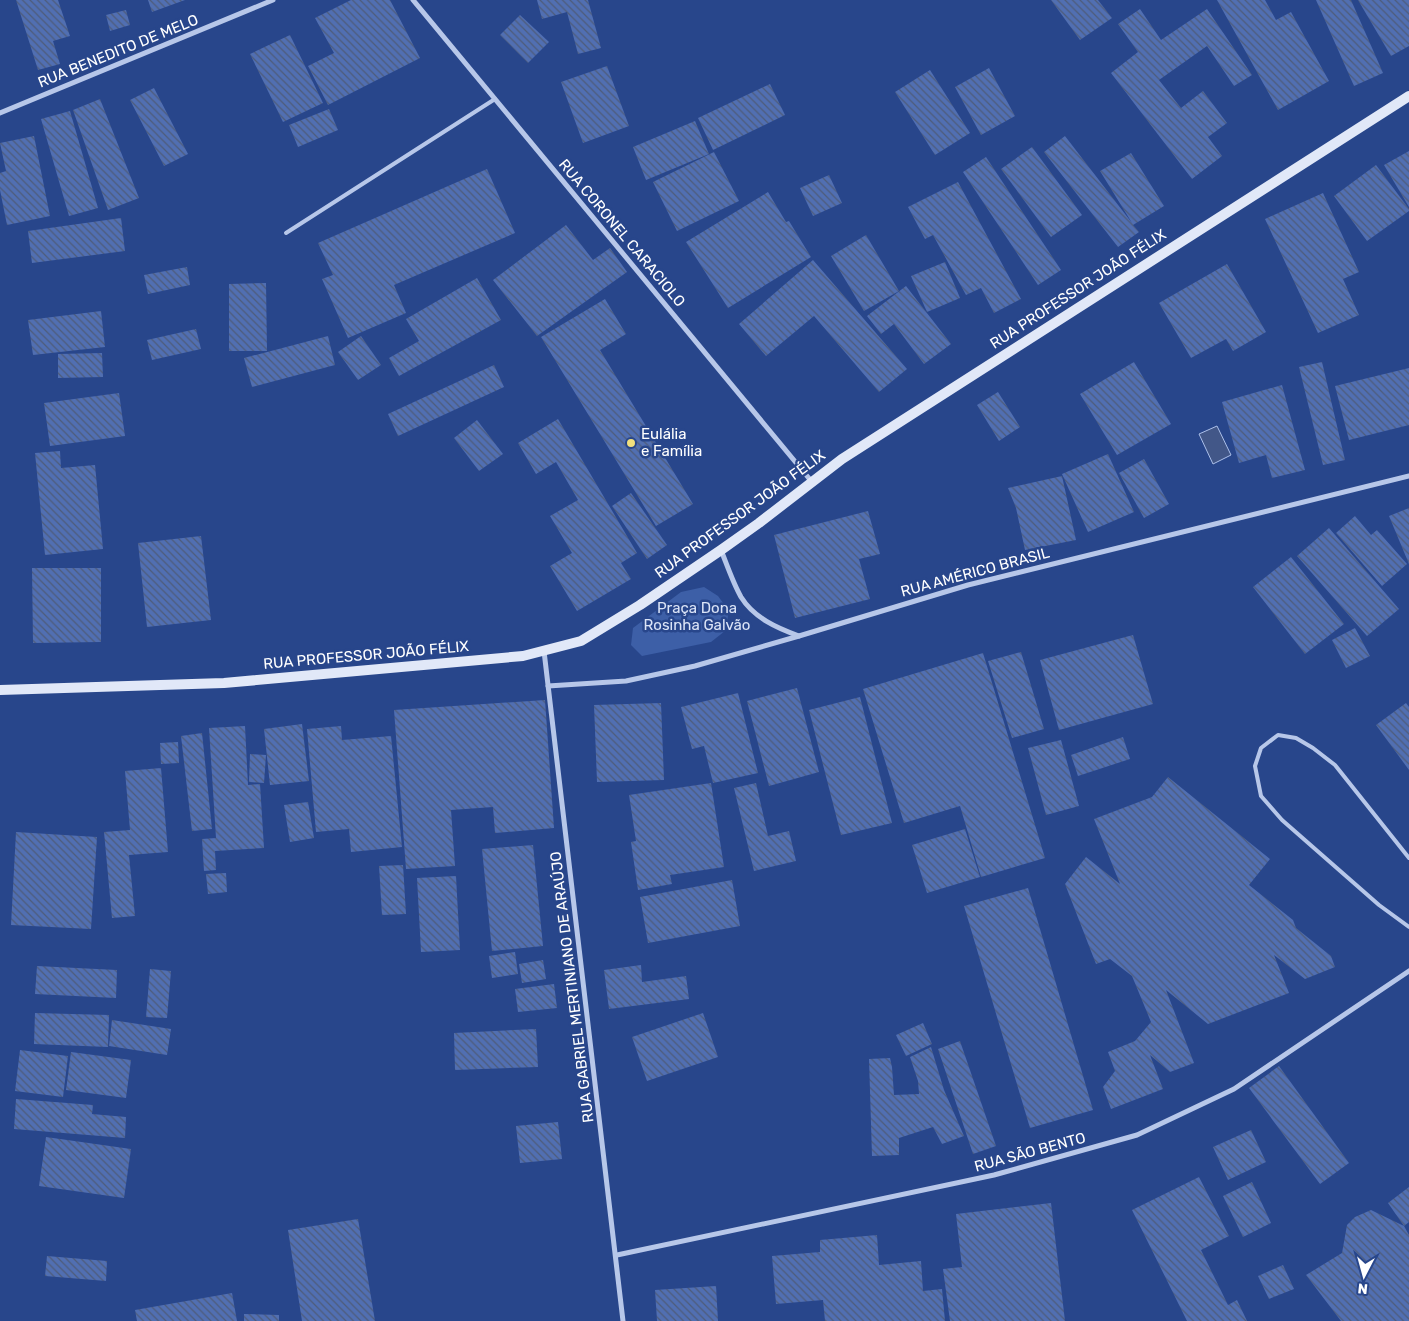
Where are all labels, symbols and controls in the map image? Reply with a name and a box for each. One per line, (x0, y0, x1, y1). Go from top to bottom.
street label: RUA BENEDITO DE MELO (35, 11, 201, 91)
street label: RUA CORONEL CARACIOLO (555, 156, 689, 310)
street label: RUA PROFESSOR JOÃO FÉLIX (987, 225, 1170, 353)
place label: Eulália e Família (641, 425, 702, 460)
marker: Eulália e Família (625, 437, 637, 449)
street label: RUA PROFESSOR JOÃO FÉLIX (651, 446, 829, 582)
street label: RUA AMÉRICO BRASIL (899, 543, 1052, 601)
park label: Praça Dona Rosinha Galvão (644, 599, 750, 634)
street label: RUA PROFESSOR JOÃO FÉLIX (262, 637, 470, 673)
street label: RUA GABRIEL MERTINIANO DE ARAÚJO (546, 850, 598, 1124)
street label: RUA SÃO BENTO (972, 1128, 1088, 1176)
north arrow (1339, 1251, 1389, 1301)
text: N (1357, 1279, 1369, 1297)

